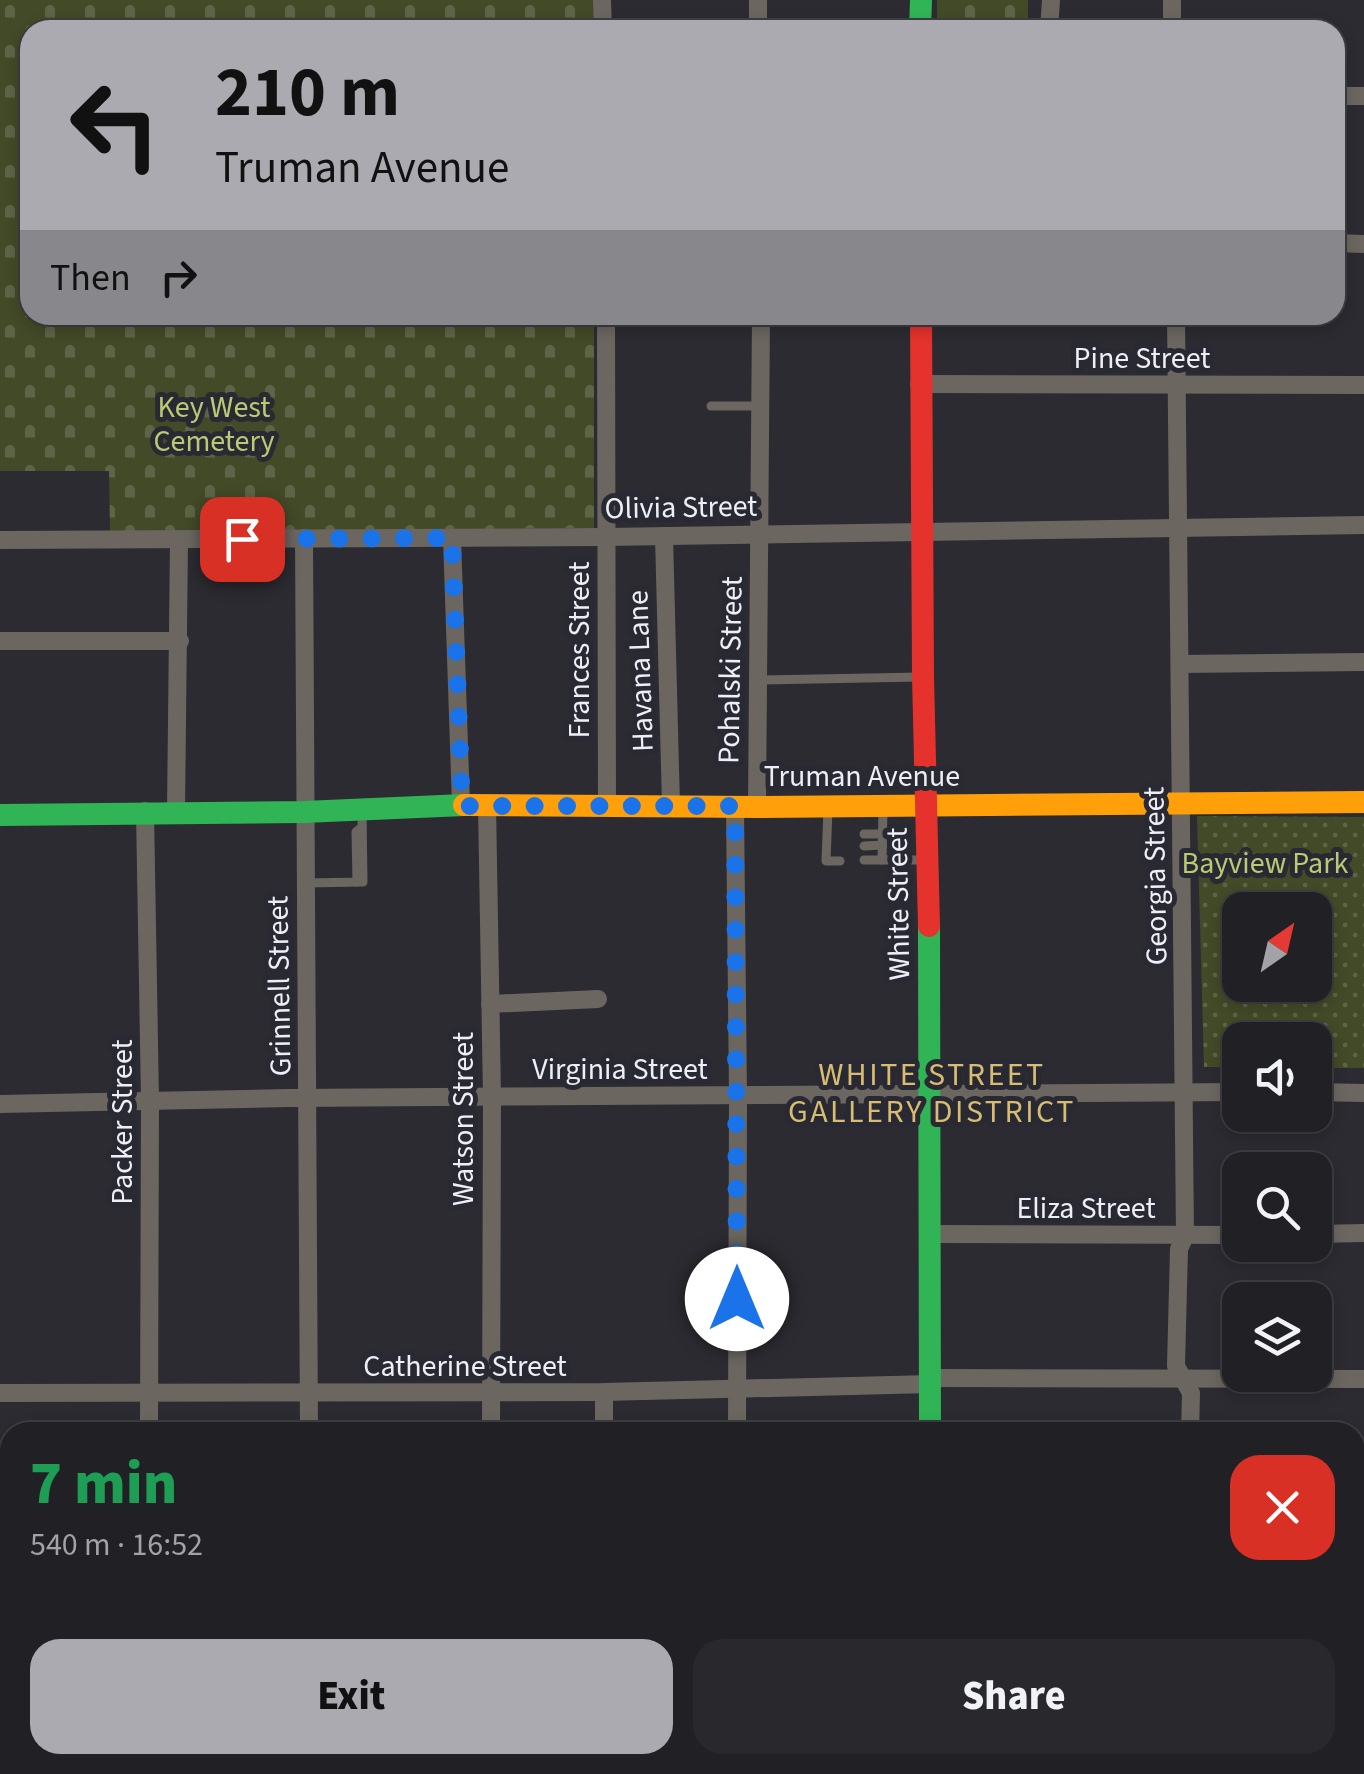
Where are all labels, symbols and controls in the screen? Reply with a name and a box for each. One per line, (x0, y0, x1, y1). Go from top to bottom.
text: 210 m (215, 43, 400, 143)
icon: left (50, 60, 180, 190)
text: Truman Avenue (215, 136, 509, 200)
icon: right (151, 250, 206, 305)
text: Then (50, 251, 131, 305)
street label: Pine Street (1074, 337, 1210, 380)
park label: Key West Cemetery (153, 386, 275, 463)
street label: Olivia Street (604, 485, 758, 530)
pin (200, 497, 285, 582)
icon: arrive (215, 512, 270, 567)
street label: Frances Street (558, 561, 601, 739)
street label: Pohalski Street (707, 576, 754, 764)
street label: Havana Lane (616, 589, 665, 753)
street label: Truman Avenue (764, 755, 960, 798)
street label: Georgia Street (1132, 786, 1179, 966)
street label: White Street (876, 827, 921, 981)
park label: Bayview Park (1182, 842, 1349, 885)
north arrow (1222, 892, 1332, 1002)
map controls (1222, 892, 1332, 1392)
street label: Grinnell Street (256, 895, 303, 1077)
button: sound (1222, 1022, 1332, 1132)
street label: Watson Street (442, 1032, 485, 1206)
street label: Packer Street (101, 1039, 144, 1205)
street label: Virginia Street (532, 1048, 708, 1091)
district label: WHITE STREET GALLERY DISTRICT (788, 1052, 1076, 1135)
button: search (1222, 1152, 1332, 1262)
street label: Eliza Street (1016, 1187, 1156, 1230)
position arrow (685, 1247, 789, 1351)
button: layers (1222, 1282, 1332, 1392)
street label: Catherine Street (363, 1345, 567, 1388)
text: 7 min (30, 1442, 177, 1527)
button: close (1230, 1455, 1335, 1560)
text: 540 m · 16:52 (30, 1522, 203, 1568)
button: Exit (30, 1639, 673, 1754)
button: Share (693, 1639, 1335, 1754)

